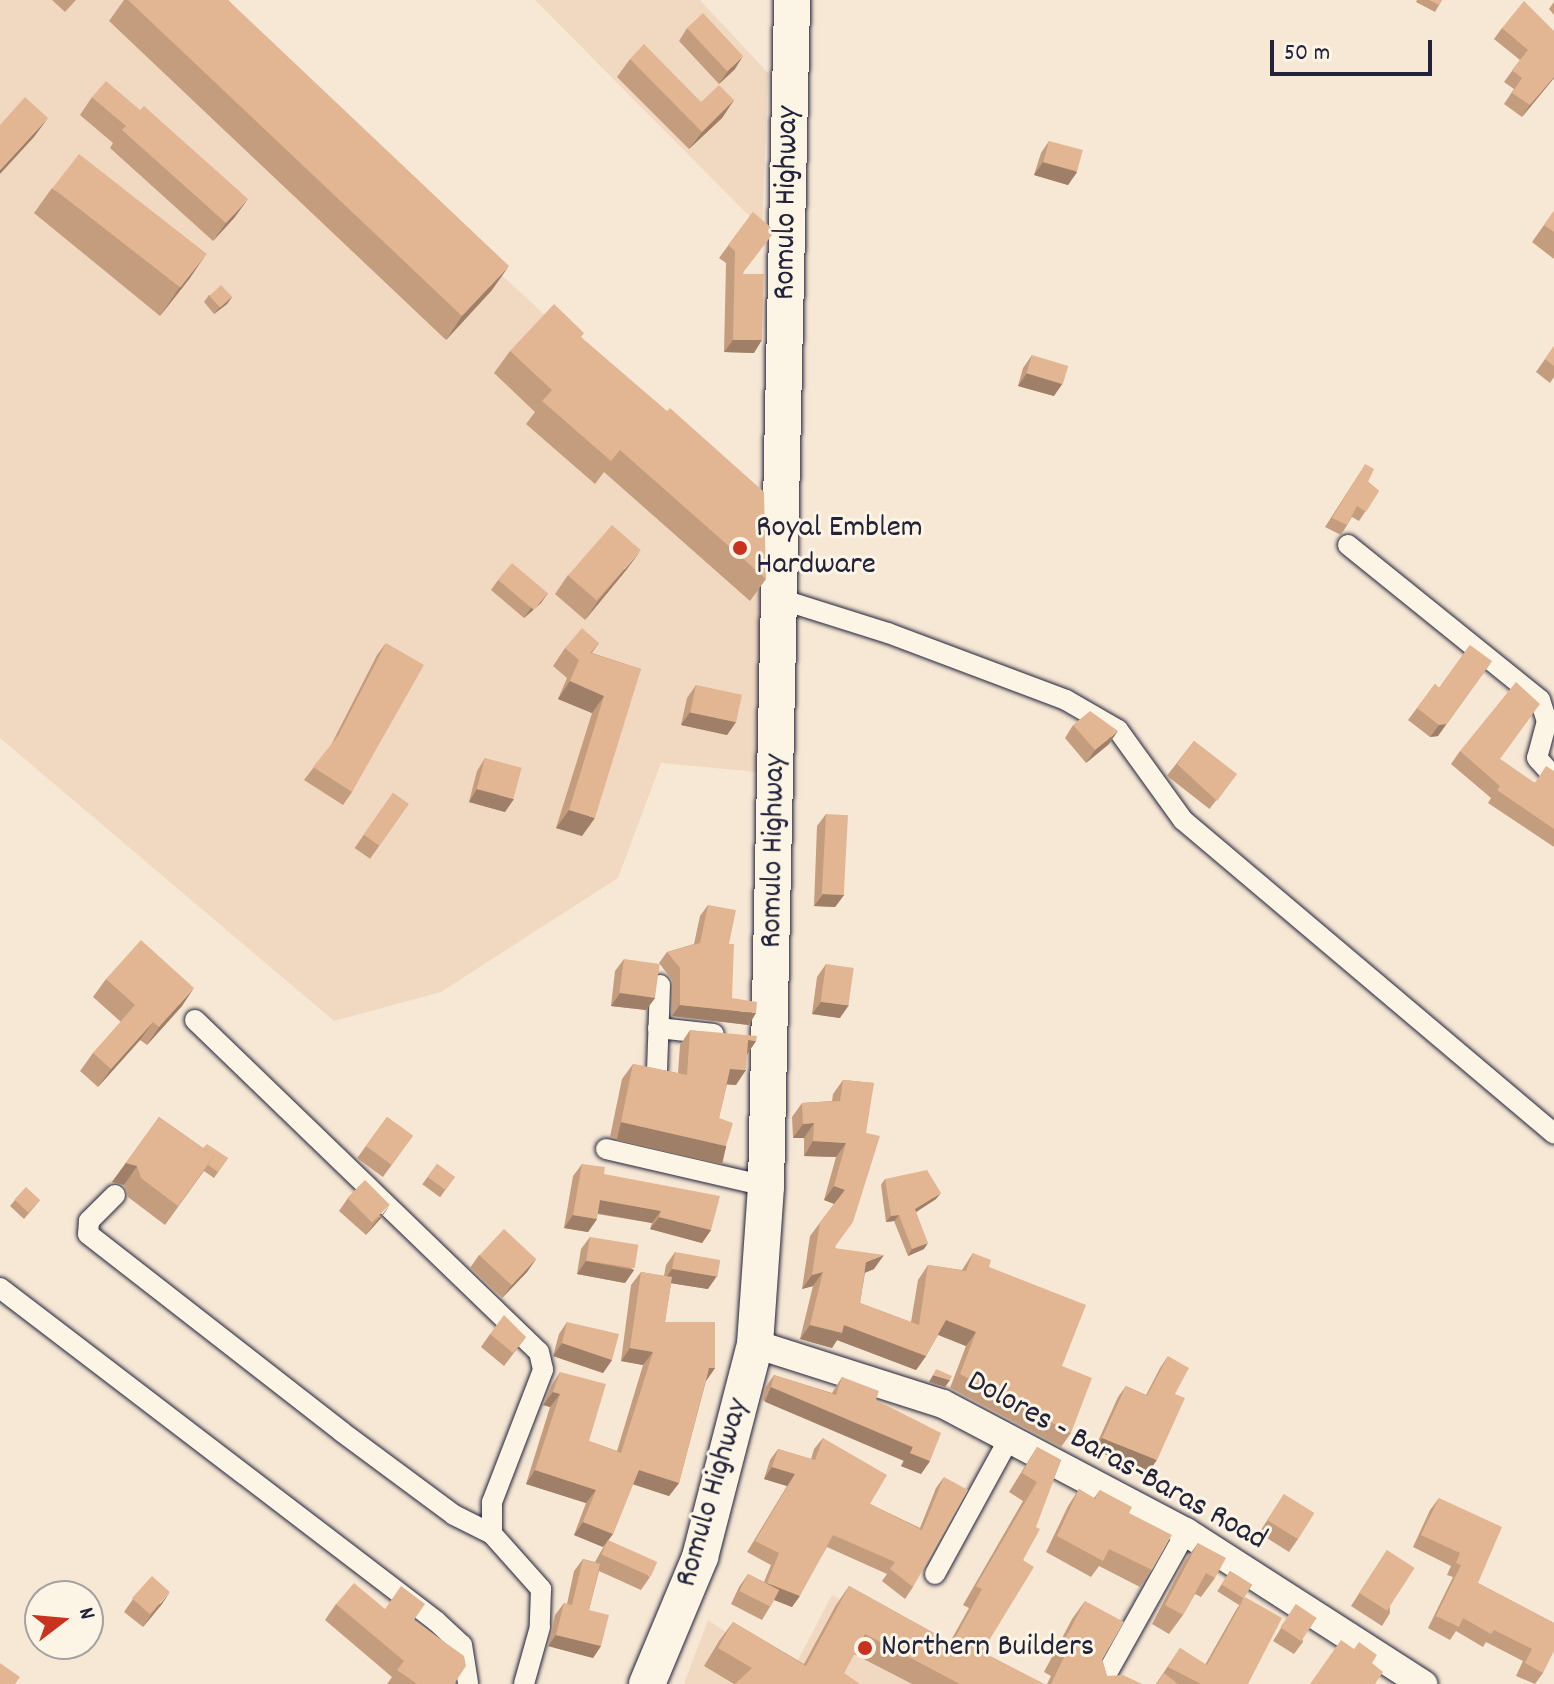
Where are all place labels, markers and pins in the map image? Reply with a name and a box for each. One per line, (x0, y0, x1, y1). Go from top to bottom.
place label: Royal Emblem Hardware (756, 511, 923, 586)
marker: Royal Emblem Hardware (731, 539, 749, 557)
place label: Northern Builders (881, 1629, 1094, 1667)
marker: Northern Builders (856, 1639, 874, 1657)

